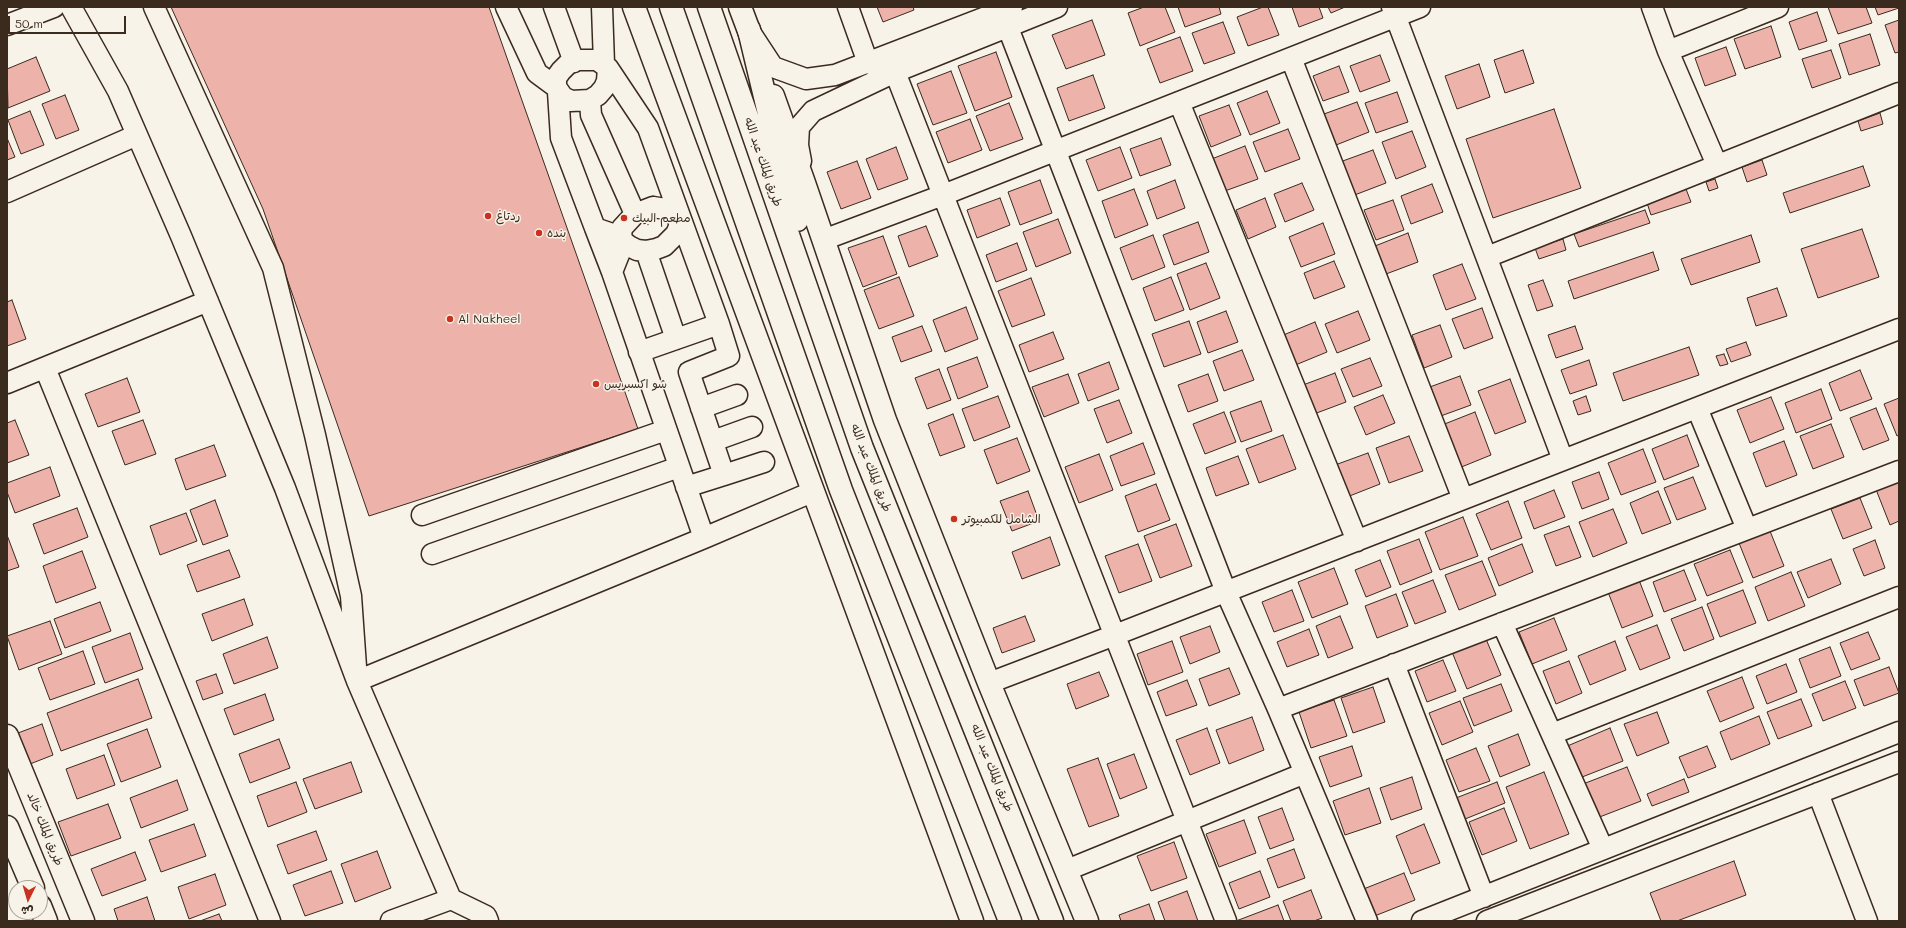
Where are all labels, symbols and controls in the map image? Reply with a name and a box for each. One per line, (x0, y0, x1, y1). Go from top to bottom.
scale bar (10, 8, 128, 34)
text: 50 m (15, 15, 43, 31)
street label: طريق الملك عبد الله (741, 115, 785, 209)
place label: ردتاغ (496, 209, 520, 223)
marker: ردتاغ (483, 211, 493, 221)
place label: مطعم البيك (632, 211, 690, 225)
marker: مطعم البيك (619, 213, 629, 223)
place label: بنده (547, 226, 566, 240)
marker: بنده (534, 228, 544, 238)
place label: Al Nakheel (458, 312, 520, 326)
marker: Al Nakheel (445, 314, 455, 324)
place label: شو اكسبريس (604, 377, 667, 391)
marker: شو اكسبريس (591, 379, 601, 389)
street label: طريق الملك عبد الله (848, 422, 894, 514)
place label: الشامل للكمبيوتر (962, 512, 1041, 526)
marker: الشامل للكمبيوتر (949, 514, 959, 524)
street label: طريق الملك عبد الله (968, 722, 1016, 814)
street label: طريق الملك خالد (24, 790, 66, 868)
north arrow (8, 880, 48, 920)
text: ش (20, 903, 34, 919)

